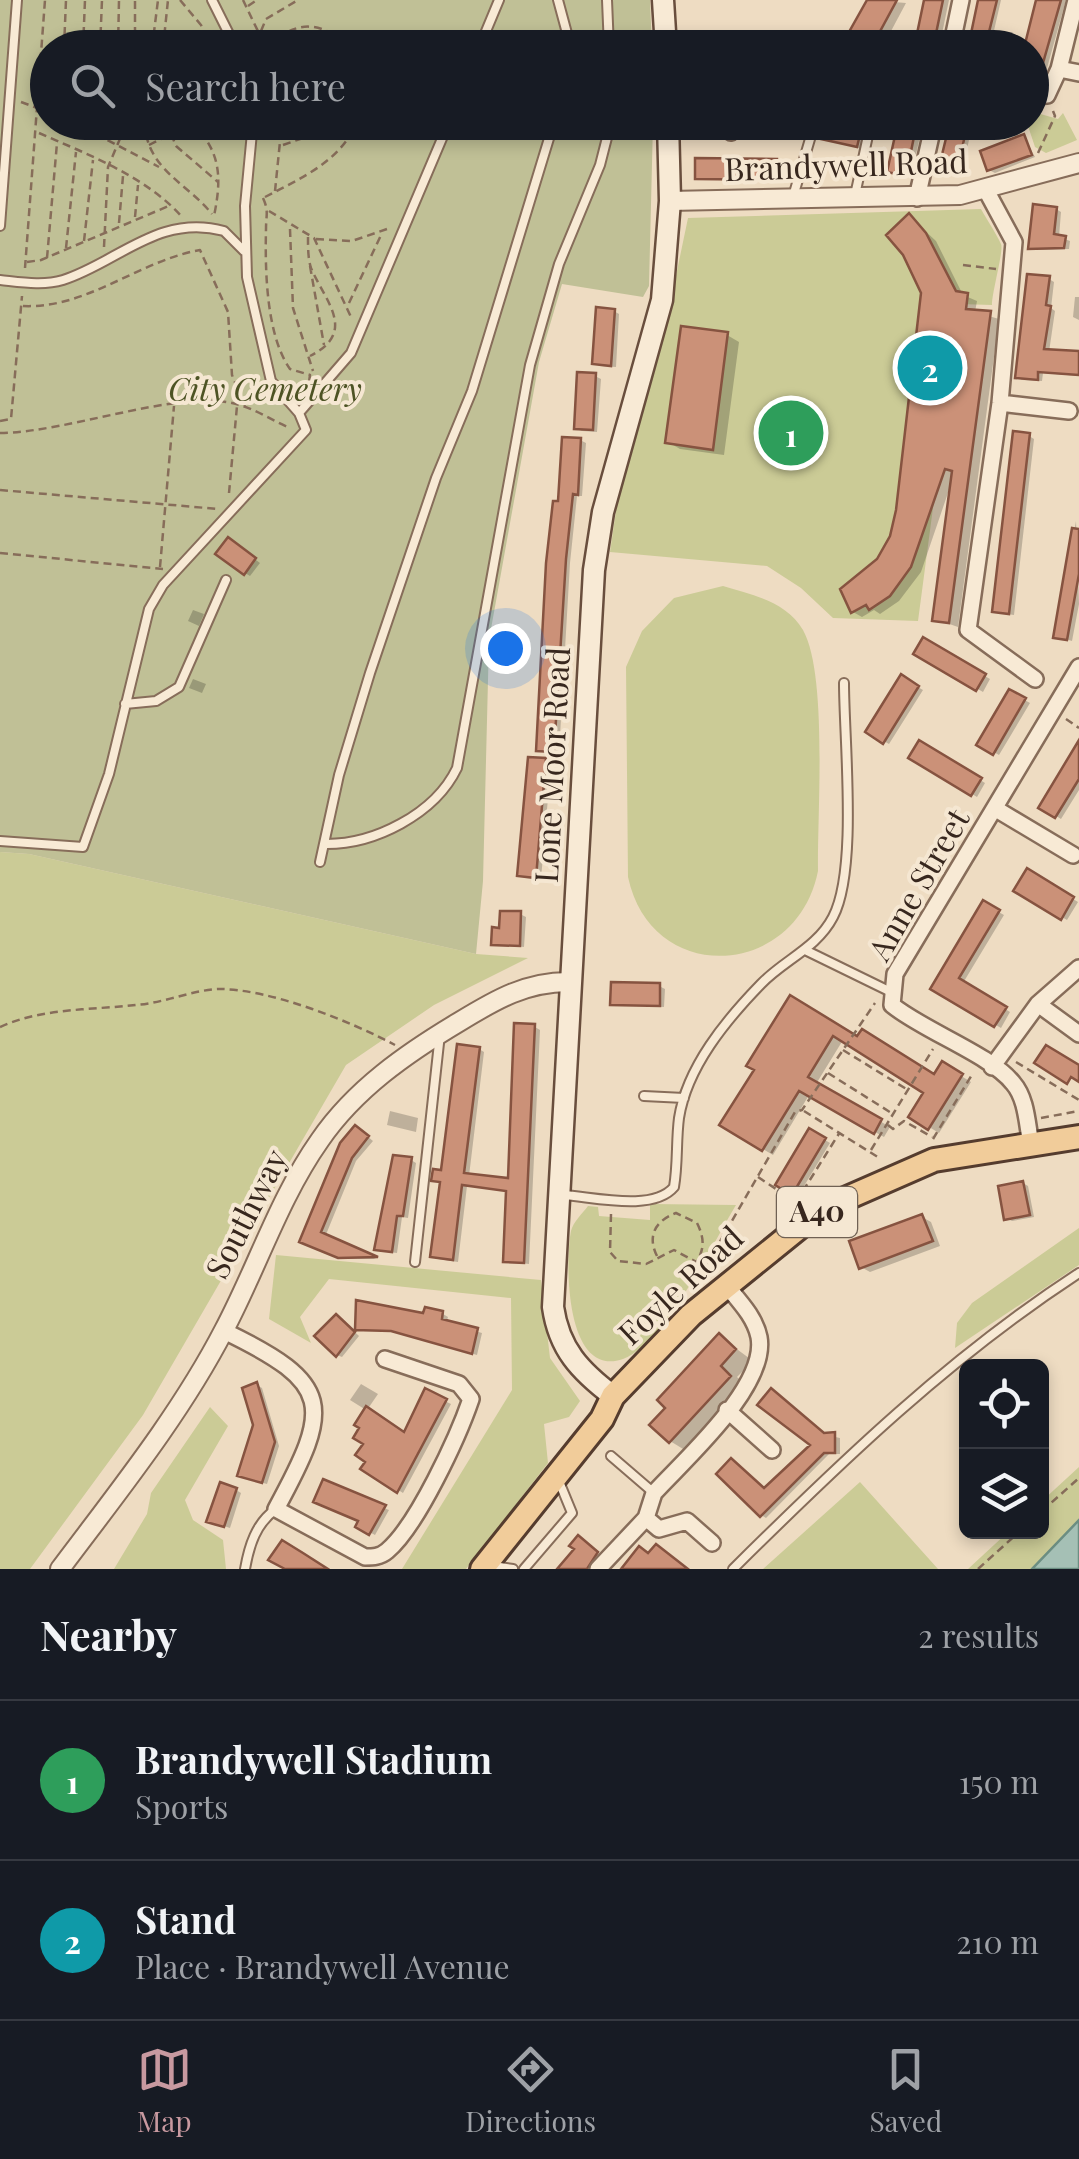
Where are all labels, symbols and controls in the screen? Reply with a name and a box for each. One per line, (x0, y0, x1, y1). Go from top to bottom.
search box (30, 30, 1049, 140)
icon: search (65, 58, 120, 113)
text: Search here (145, 60, 346, 111)
street label: Brandywell Road (724, 138, 968, 189)
pin: 2 (898, 330, 962, 406)
park label: City Cemetery (168, 366, 362, 409)
pin: 1 (758, 396, 824, 470)
your location (480, 623, 531, 674)
street label: Lone Moor Road (523, 646, 578, 884)
street label: Anne Street (856, 799, 978, 968)
street label: Southway (194, 1141, 296, 1285)
road number: A40 (777, 1187, 857, 1237)
street label: Foyle Road (608, 1215, 751, 1353)
map controls (959, 1359, 1049, 1539)
button: locate (959, 1359, 1049, 1449)
button: layers (959, 1449, 1049, 1539)
text: Nearby (40, 1606, 177, 1662)
text: 2 results (918, 1613, 1039, 1656)
text: Brandywell Stadium (135, 1733, 492, 1784)
text: 1 (66, 1759, 79, 1802)
text: 150 m (959, 1759, 1039, 1802)
text: Sports (135, 1784, 228, 1827)
text: Stand (135, 1893, 236, 1944)
text: 2 (64, 1919, 81, 1962)
text: 210 m (956, 1919, 1039, 1962)
text: Place · Brandywell Avenue (135, 1944, 510, 1987)
tab: Map (137, 2042, 192, 2139)
tab: Directions (465, 2042, 596, 2139)
tab: Saved (869, 2042, 942, 2139)

